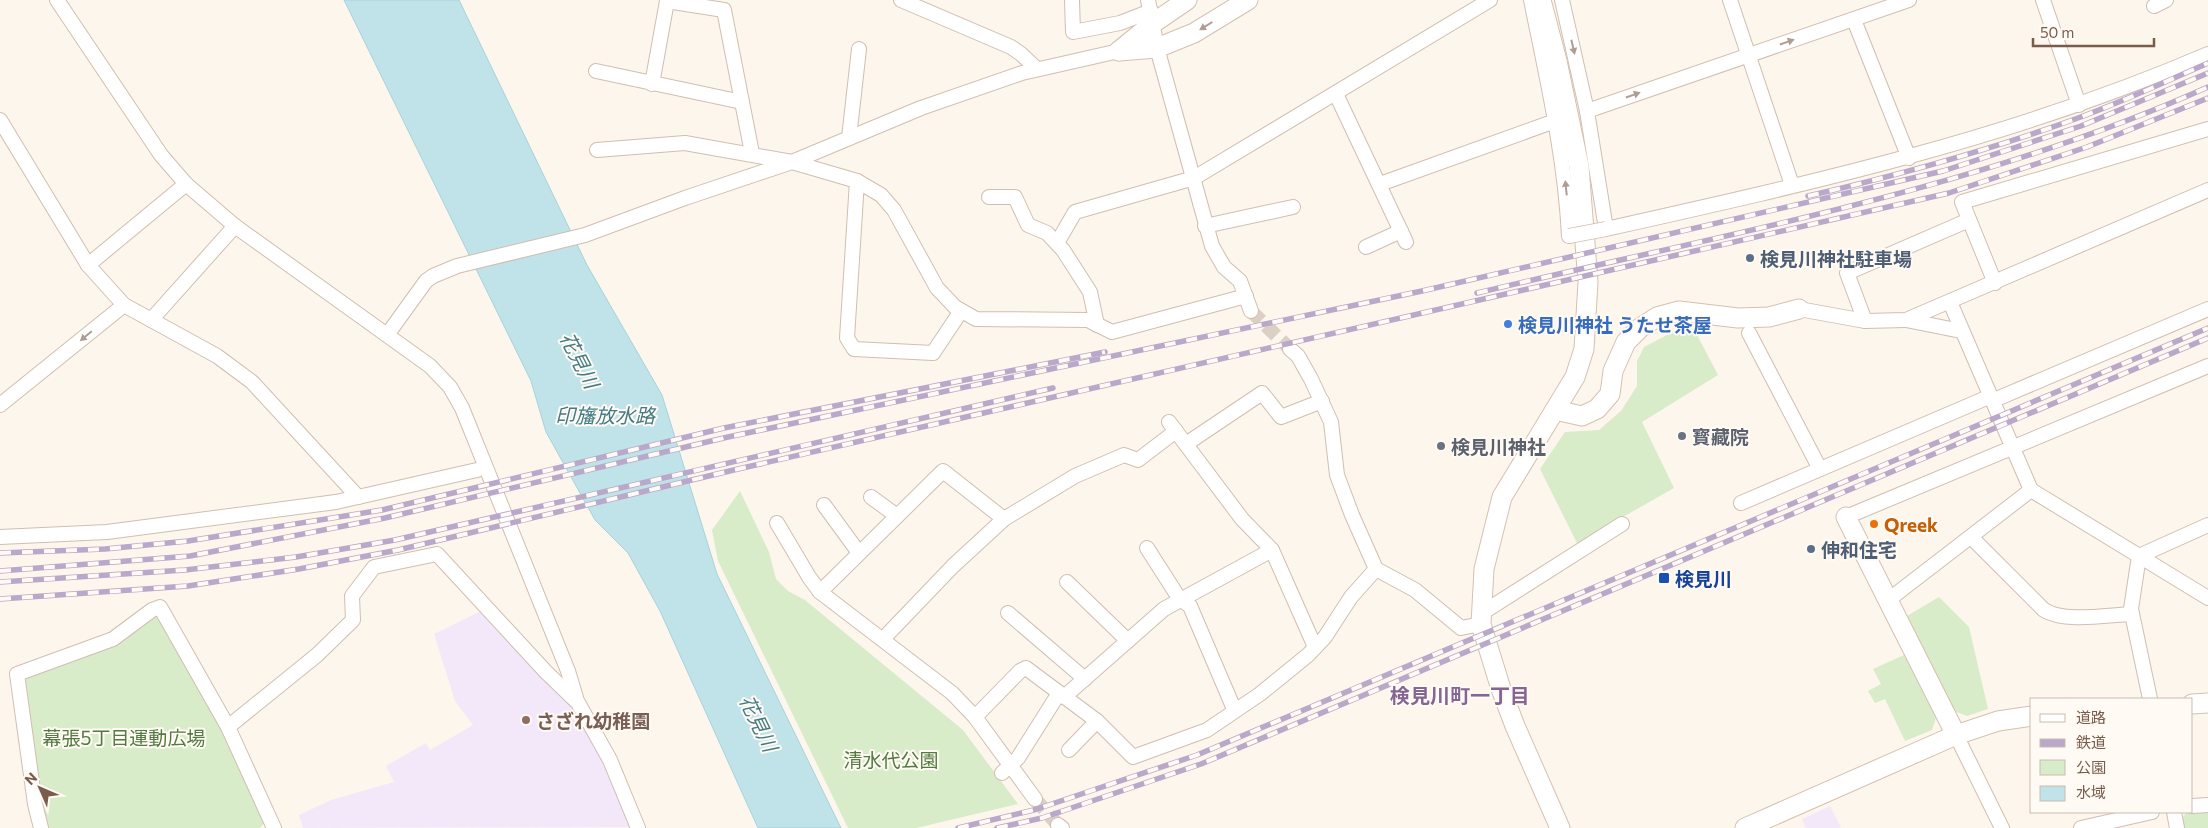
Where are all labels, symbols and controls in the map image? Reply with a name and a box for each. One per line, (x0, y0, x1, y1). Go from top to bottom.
scale bar (2033, 15, 2154, 47)
one-way arrow (1200, 21, 1213, 30)
text: 50 m (2040, 23, 2074, 41)
one-way arrow (1779, 38, 1794, 46)
one-way arrow (1569, 40, 1577, 55)
one-way arrow (1626, 91, 1641, 99)
one-way arrow (1562, 179, 1570, 195)
place label: 検見川神社駐車場 (1760, 247, 1912, 270)
marker: 検見川神社駐車場 (1744, 252, 1756, 264)
place label: 検見川神社 うたせ茶屋 (1518, 313, 1712, 336)
marker: 検見川神社 うたせ茶屋 (1502, 318, 1514, 330)
water label: 花見川 (556, 328, 605, 394)
one-way arrow (80, 330, 92, 341)
water label: 印旛放水路 (555, 403, 657, 427)
place label: 寳藏院 (1692, 425, 1749, 448)
marker: 寳藏院 (1676, 430, 1688, 442)
place label: 検見川神社 (1451, 435, 1546, 458)
marker: 検見川神社 (1435, 440, 1447, 452)
place label: Qreek (1884, 513, 1938, 536)
marker: Qreek (1868, 518, 1880, 530)
place label: 伸和住宅 (1821, 538, 1897, 561)
marker: 伸和住宅 (1805, 543, 1817, 555)
place label: 検見川 (1675, 567, 1732, 590)
marker: 検見川 (1657, 571, 1671, 585)
district label: 検見川町一丁目 (1390, 683, 1530, 707)
water label: 花見川 (735, 691, 784, 757)
legend (2030, 698, 2193, 813)
text: 道路 (2076, 708, 2106, 726)
place label: さざれ幼稚園 (536, 709, 650, 732)
marker: さざれ幼稚園 (520, 714, 532, 726)
park label: 幕張5丁目運動広場 (43, 726, 205, 749)
text: 鉄道 (2076, 733, 2106, 751)
park label: 清水代公園 (843, 748, 939, 771)
text: 公園 (2076, 758, 2106, 776)
north arrow (15, 763, 65, 813)
text: N (21, 769, 40, 788)
text: 水域 (2076, 783, 2106, 801)

